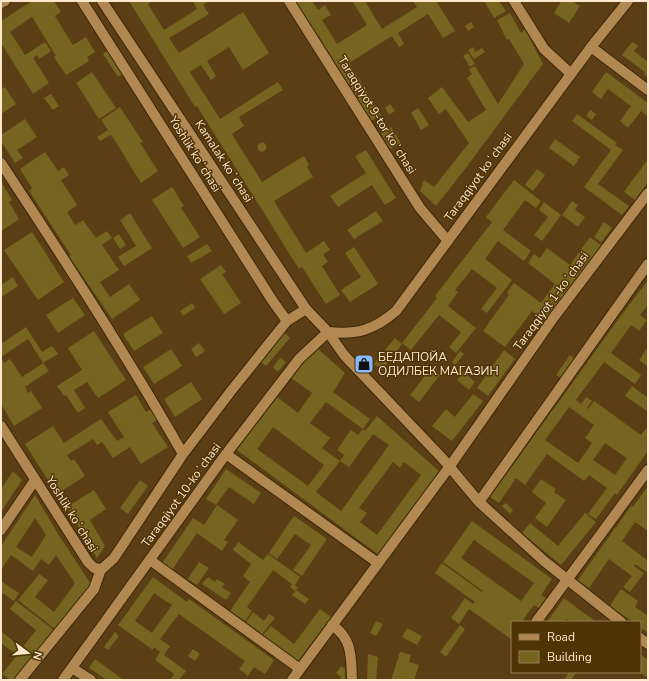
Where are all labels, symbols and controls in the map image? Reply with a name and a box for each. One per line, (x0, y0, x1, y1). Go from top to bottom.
street label: Taraqqiyot 9-tor koʻchasi (334, 53, 420, 177)
street label: Yoshlik koʻchasi (165, 112, 225, 195)
street label: Kamalak koʻchasi (191, 117, 257, 205)
street label: Taraqqiyot koʻchasi (440, 129, 516, 225)
street label: Taraqqiyot 1-koʻchasi (510, 249, 592, 353)
place label: БЕДАПОЙА ОДИЛБЕК МАГАЗИН (378, 349, 499, 379)
shop icon: БЕДАПОЙА ОДИЛБЕК МАГАЗИН (353, 353, 375, 375)
street label: Taraqqiyot 10-koʻchasi (138, 440, 224, 550)
street label: Yoshlik koʻchasi (42, 472, 102, 555)
legend (511, 621, 641, 673)
text: Road (547, 629, 575, 645)
north arrow (8, 633, 48, 673)
text: Building (547, 649, 592, 665)
text: N (29, 650, 45, 662)

